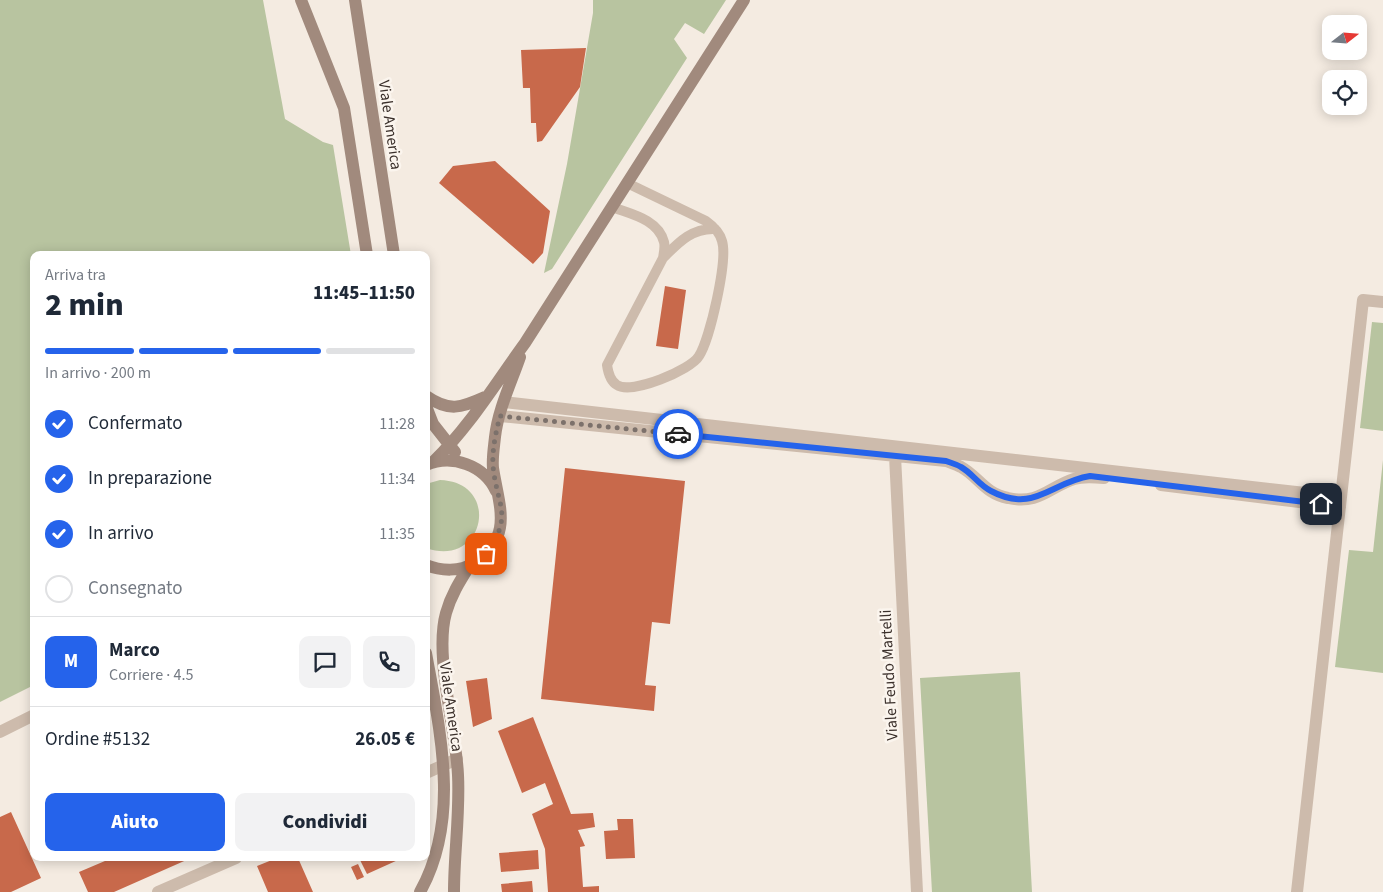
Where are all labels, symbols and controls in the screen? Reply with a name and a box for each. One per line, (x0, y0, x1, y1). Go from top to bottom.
north arrow (1322, 15, 1368, 60)
map controls (1322, 15, 1367, 115)
button: locate (1322, 70, 1367, 115)
street label: Viale America (373, 79, 407, 171)
text: Arriva tra (45, 264, 106, 286)
text: 11:45–11:50 (313, 280, 415, 307)
text: 2 min (45, 282, 124, 328)
text: In arrivo · 200 m (45, 362, 151, 384)
courier (653, 409, 703, 459)
icon: check (45, 410, 73, 438)
text: Confermato (88, 410, 182, 437)
text: 11:28 (379, 413, 415, 435)
icon: car (664, 420, 692, 448)
icon: check (45, 465, 73, 493)
text: In preparazione (88, 465, 212, 492)
text: 11:34 (379, 468, 415, 490)
pin (1300, 483, 1342, 525)
icon: home (1307, 490, 1335, 518)
icon: check (45, 520, 73, 548)
text: In arrivo (88, 520, 154, 547)
text: 11:35 (379, 523, 415, 545)
pin (465, 533, 507, 575)
icon: bag (472, 540, 500, 568)
text: Consegnato (88, 575, 182, 602)
street label: Viale Feudo Martelli (875, 609, 903, 741)
button: chat (299, 636, 351, 688)
button: phone (363, 636, 415, 688)
text: Marco (109, 637, 160, 664)
text: M (64, 648, 78, 675)
street label: Viale America (434, 661, 468, 753)
text: Corriere · 4.5 (109, 664, 193, 686)
text: Ordine #5132 (45, 726, 150, 753)
text: 26.05 € (355, 726, 415, 753)
button: Aiuto (45, 793, 225, 851)
button: Condividi (235, 793, 415, 851)

